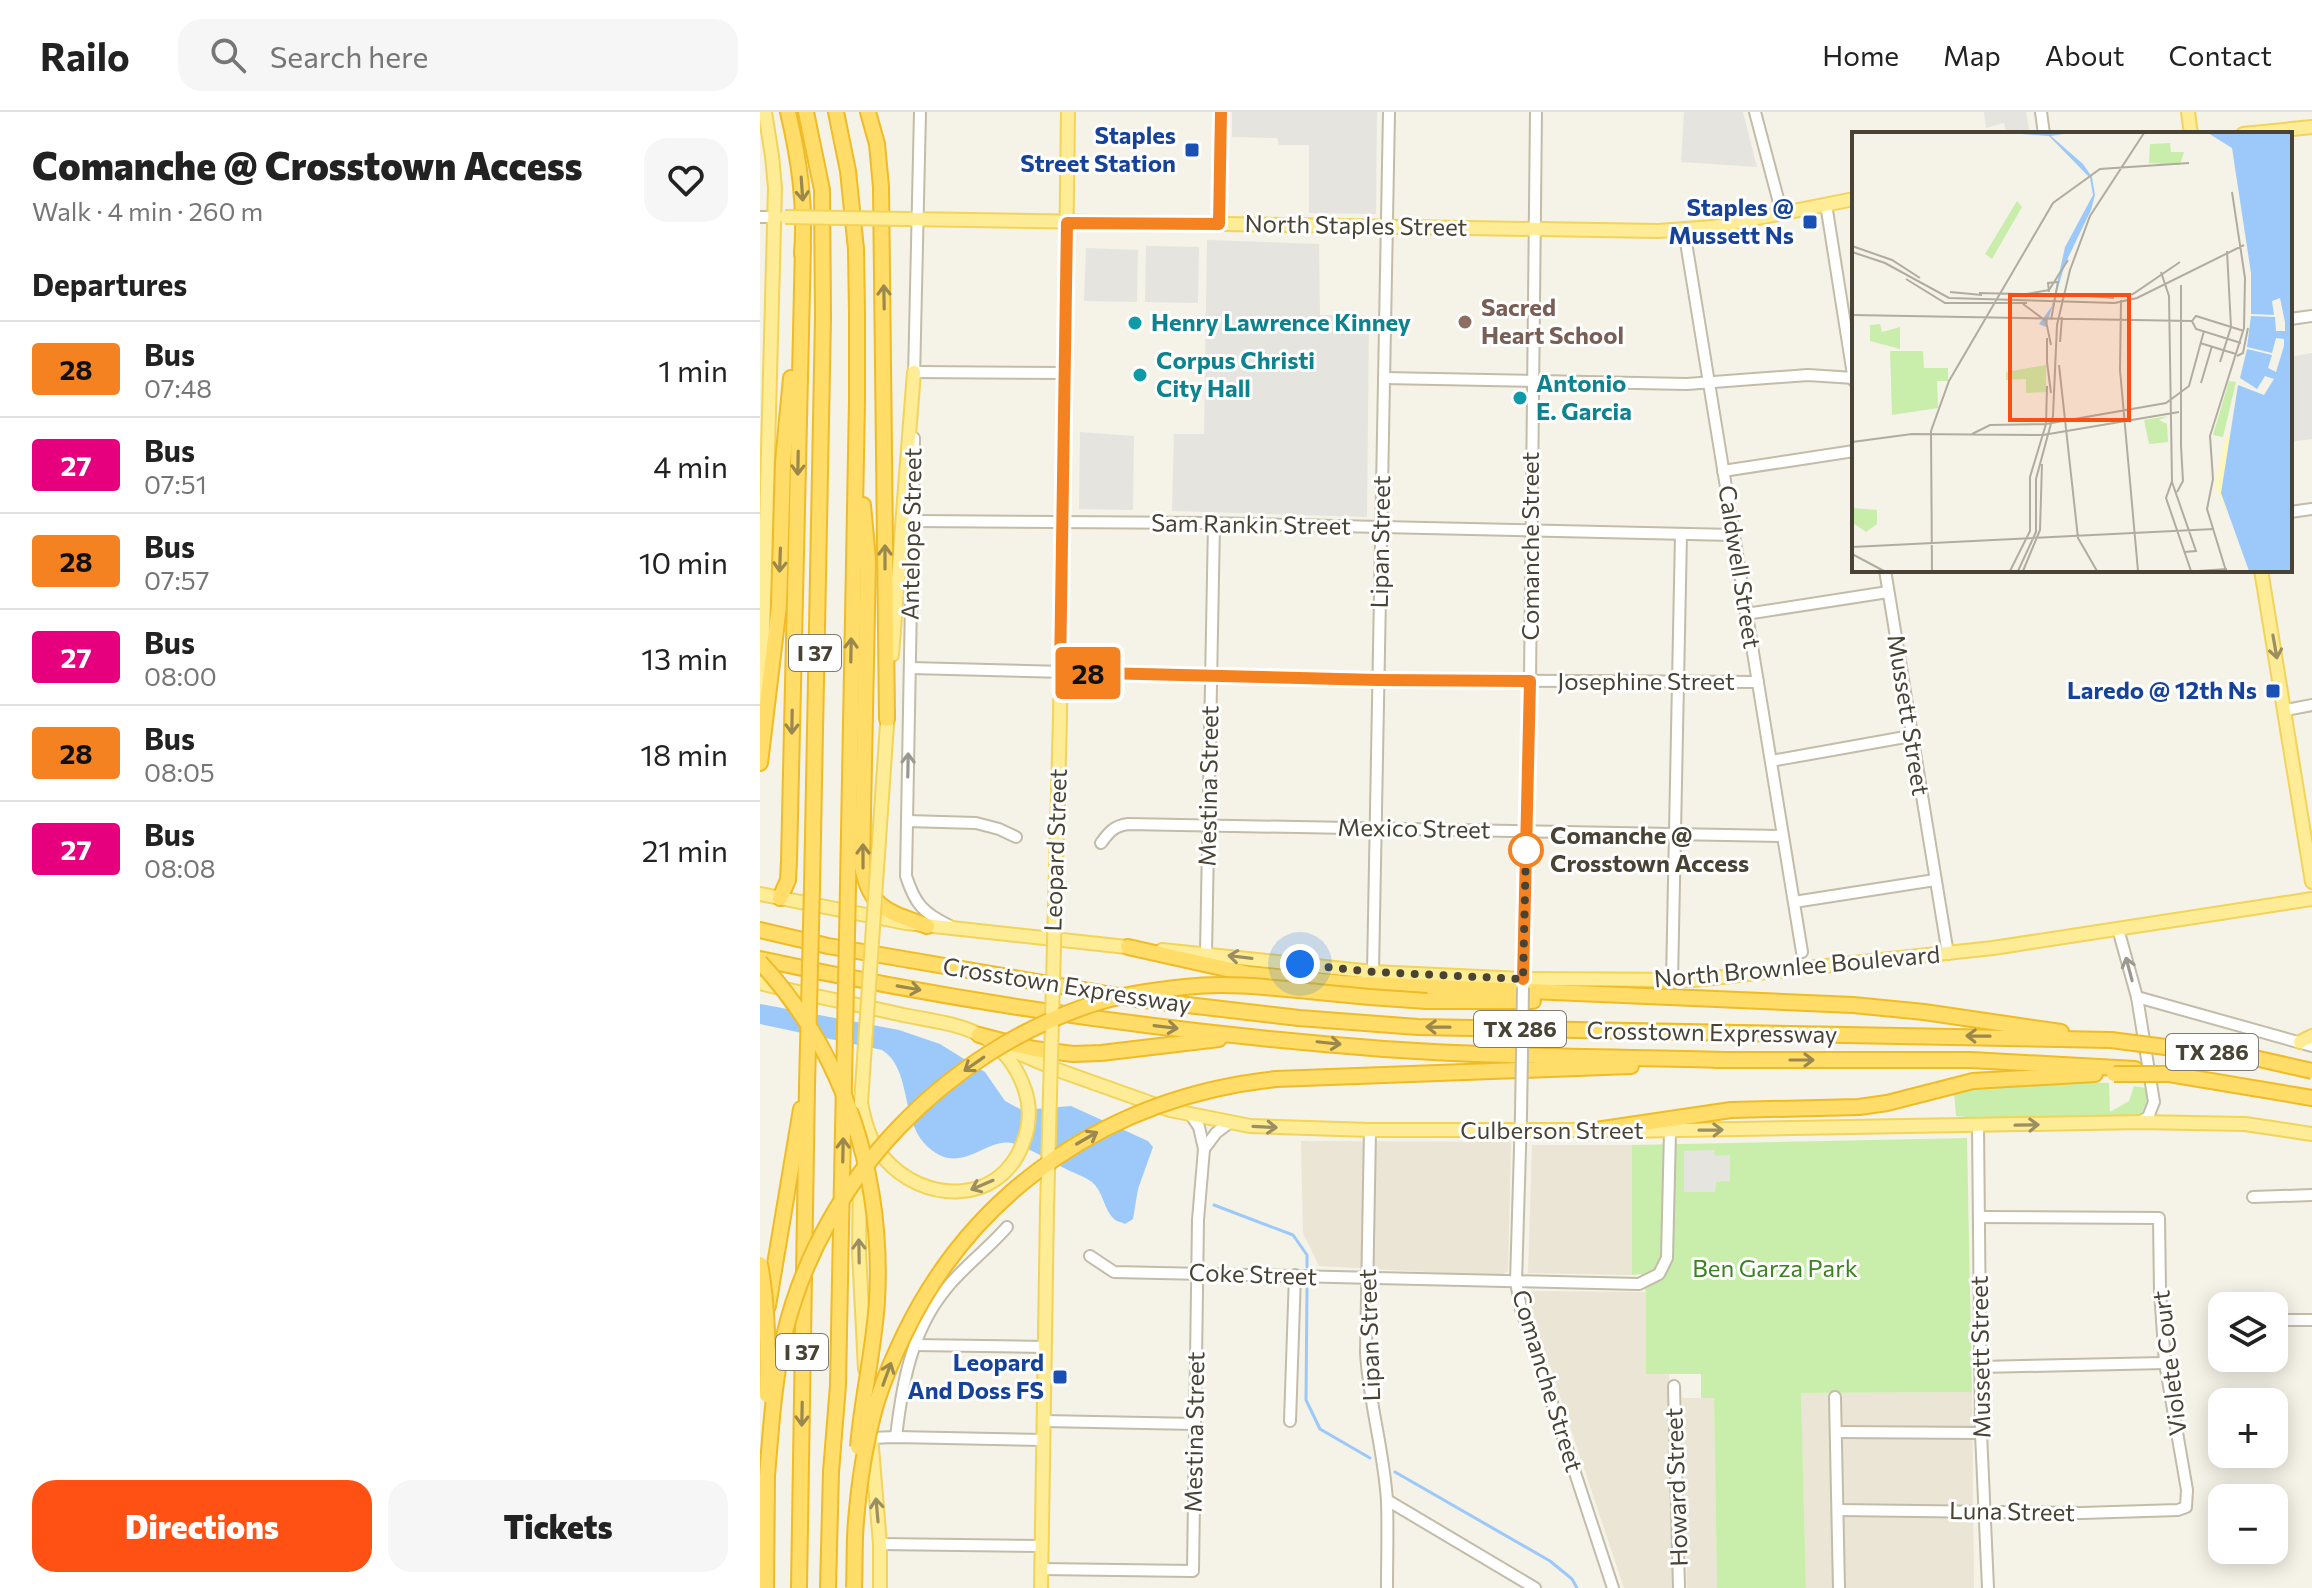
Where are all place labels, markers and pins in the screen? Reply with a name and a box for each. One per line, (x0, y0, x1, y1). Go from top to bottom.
place label: Staples Street Station (1020, 120, 1176, 177)
marker: Staples Street Station (1183, 141, 1201, 159)
place label: Staples @ Mussett Ns (1668, 192, 1794, 249)
marker: Staples @ Mussett Ns (1801, 213, 1819, 231)
place label: Sacred Heart School (1481, 292, 1624, 349)
place label: Henry Lawrence Kinney (1151, 307, 1411, 336)
marker: Sacred Heart School (1456, 313, 1474, 331)
marker: Henry Lawrence Kinney (1126, 314, 1144, 332)
place label: Corpus Christi City Hall (1156, 345, 1315, 402)
marker: Corpus Christi City Hall (1131, 366, 1149, 384)
place label: Antonio E. Garcia (1536, 368, 1632, 425)
marker: Antonio E. Garcia (1511, 389, 1529, 407)
place label: Laredo @ 12th Ns (2067, 675, 2257, 704)
marker: Laredo @ 12th Ns (2264, 682, 2282, 700)
place label: Comanche @ Crosstown Access (1550, 820, 1749, 877)
marker: Comanche @ Crosstown Access (1509, 833, 1543, 867)
place label: Leopard And Doss FS (907, 1347, 1044, 1404)
marker: Leopard And Doss FS (1051, 1368, 1069, 1386)

